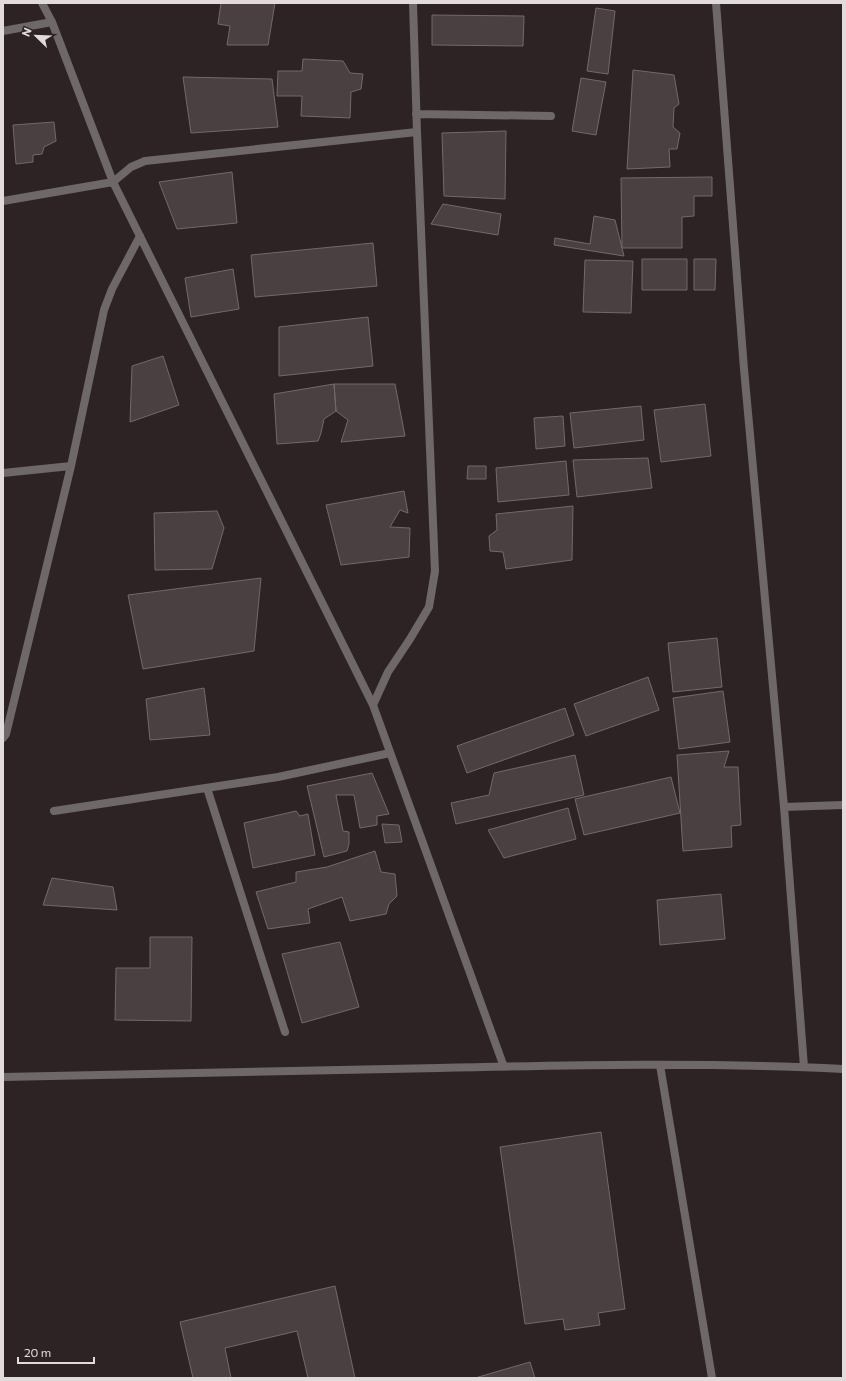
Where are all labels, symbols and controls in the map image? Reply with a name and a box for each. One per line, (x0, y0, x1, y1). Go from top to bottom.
north arrow (16, 16, 56, 56)
text: N (19, 26, 34, 38)
scale bar (18, 1339, 94, 1365)
text: 20 m (24, 1345, 51, 1359)

